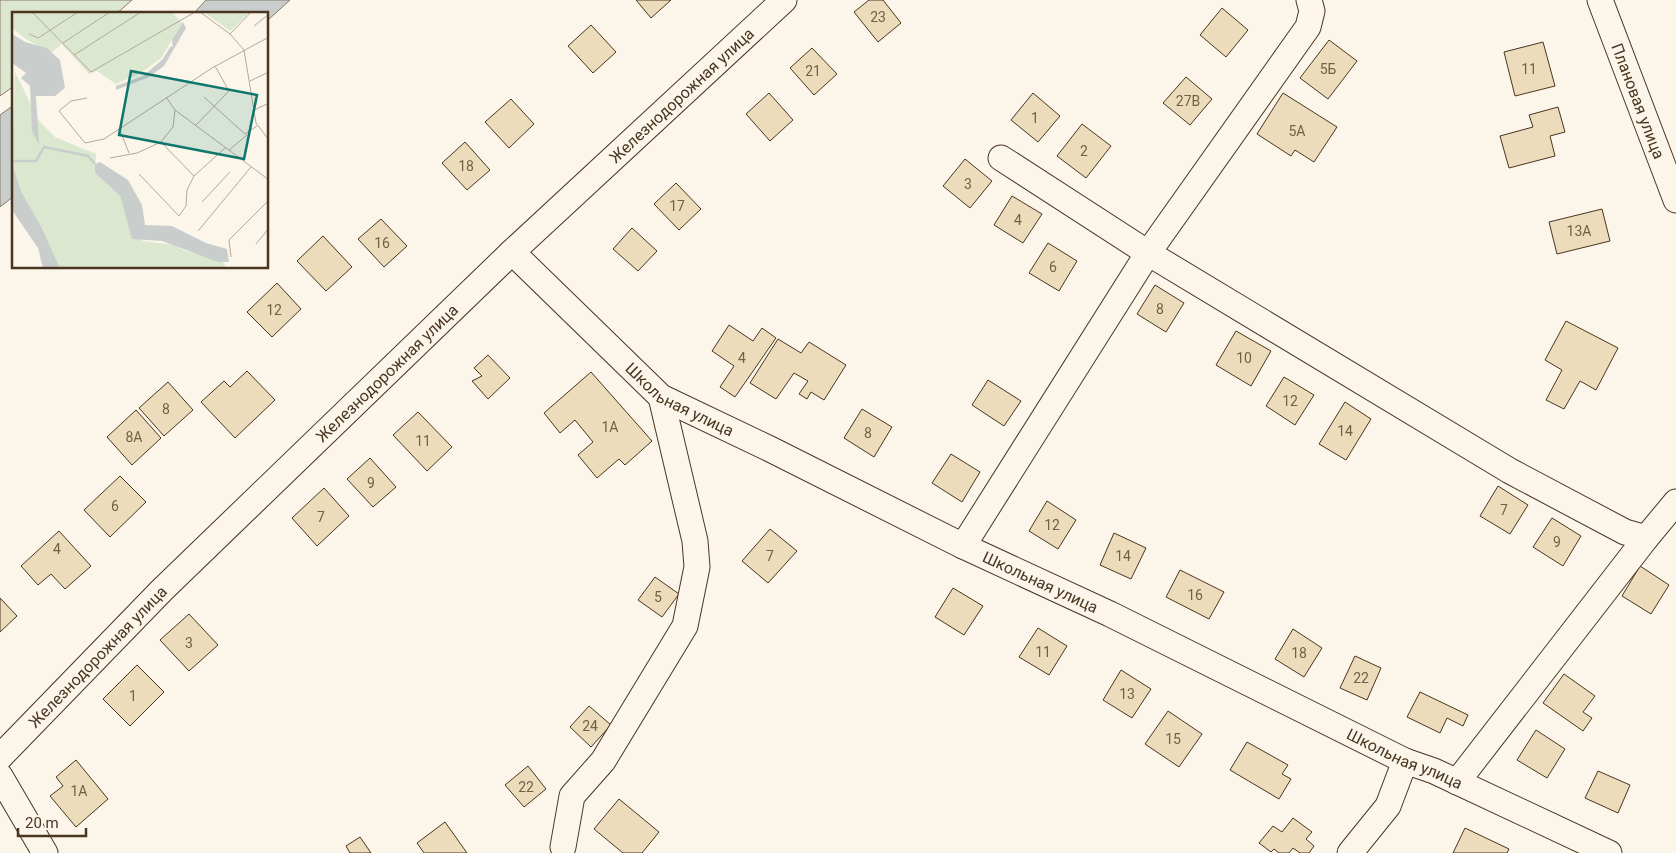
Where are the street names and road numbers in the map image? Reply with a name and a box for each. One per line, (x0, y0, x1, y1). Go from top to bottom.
street label: Железнодорожная улица (605, 24, 758, 167)
street label: Плановая улица (1607, 41, 1668, 162)
street label: Железнодорожная улица (312, 301, 462, 446)
street label: Школьная улица (621, 359, 737, 440)
street label: Школьная улица (979, 547, 1101, 617)
street label: Железнодорожная улица (25, 582, 171, 732)
street label: Школьная улица (1343, 724, 1466, 793)

